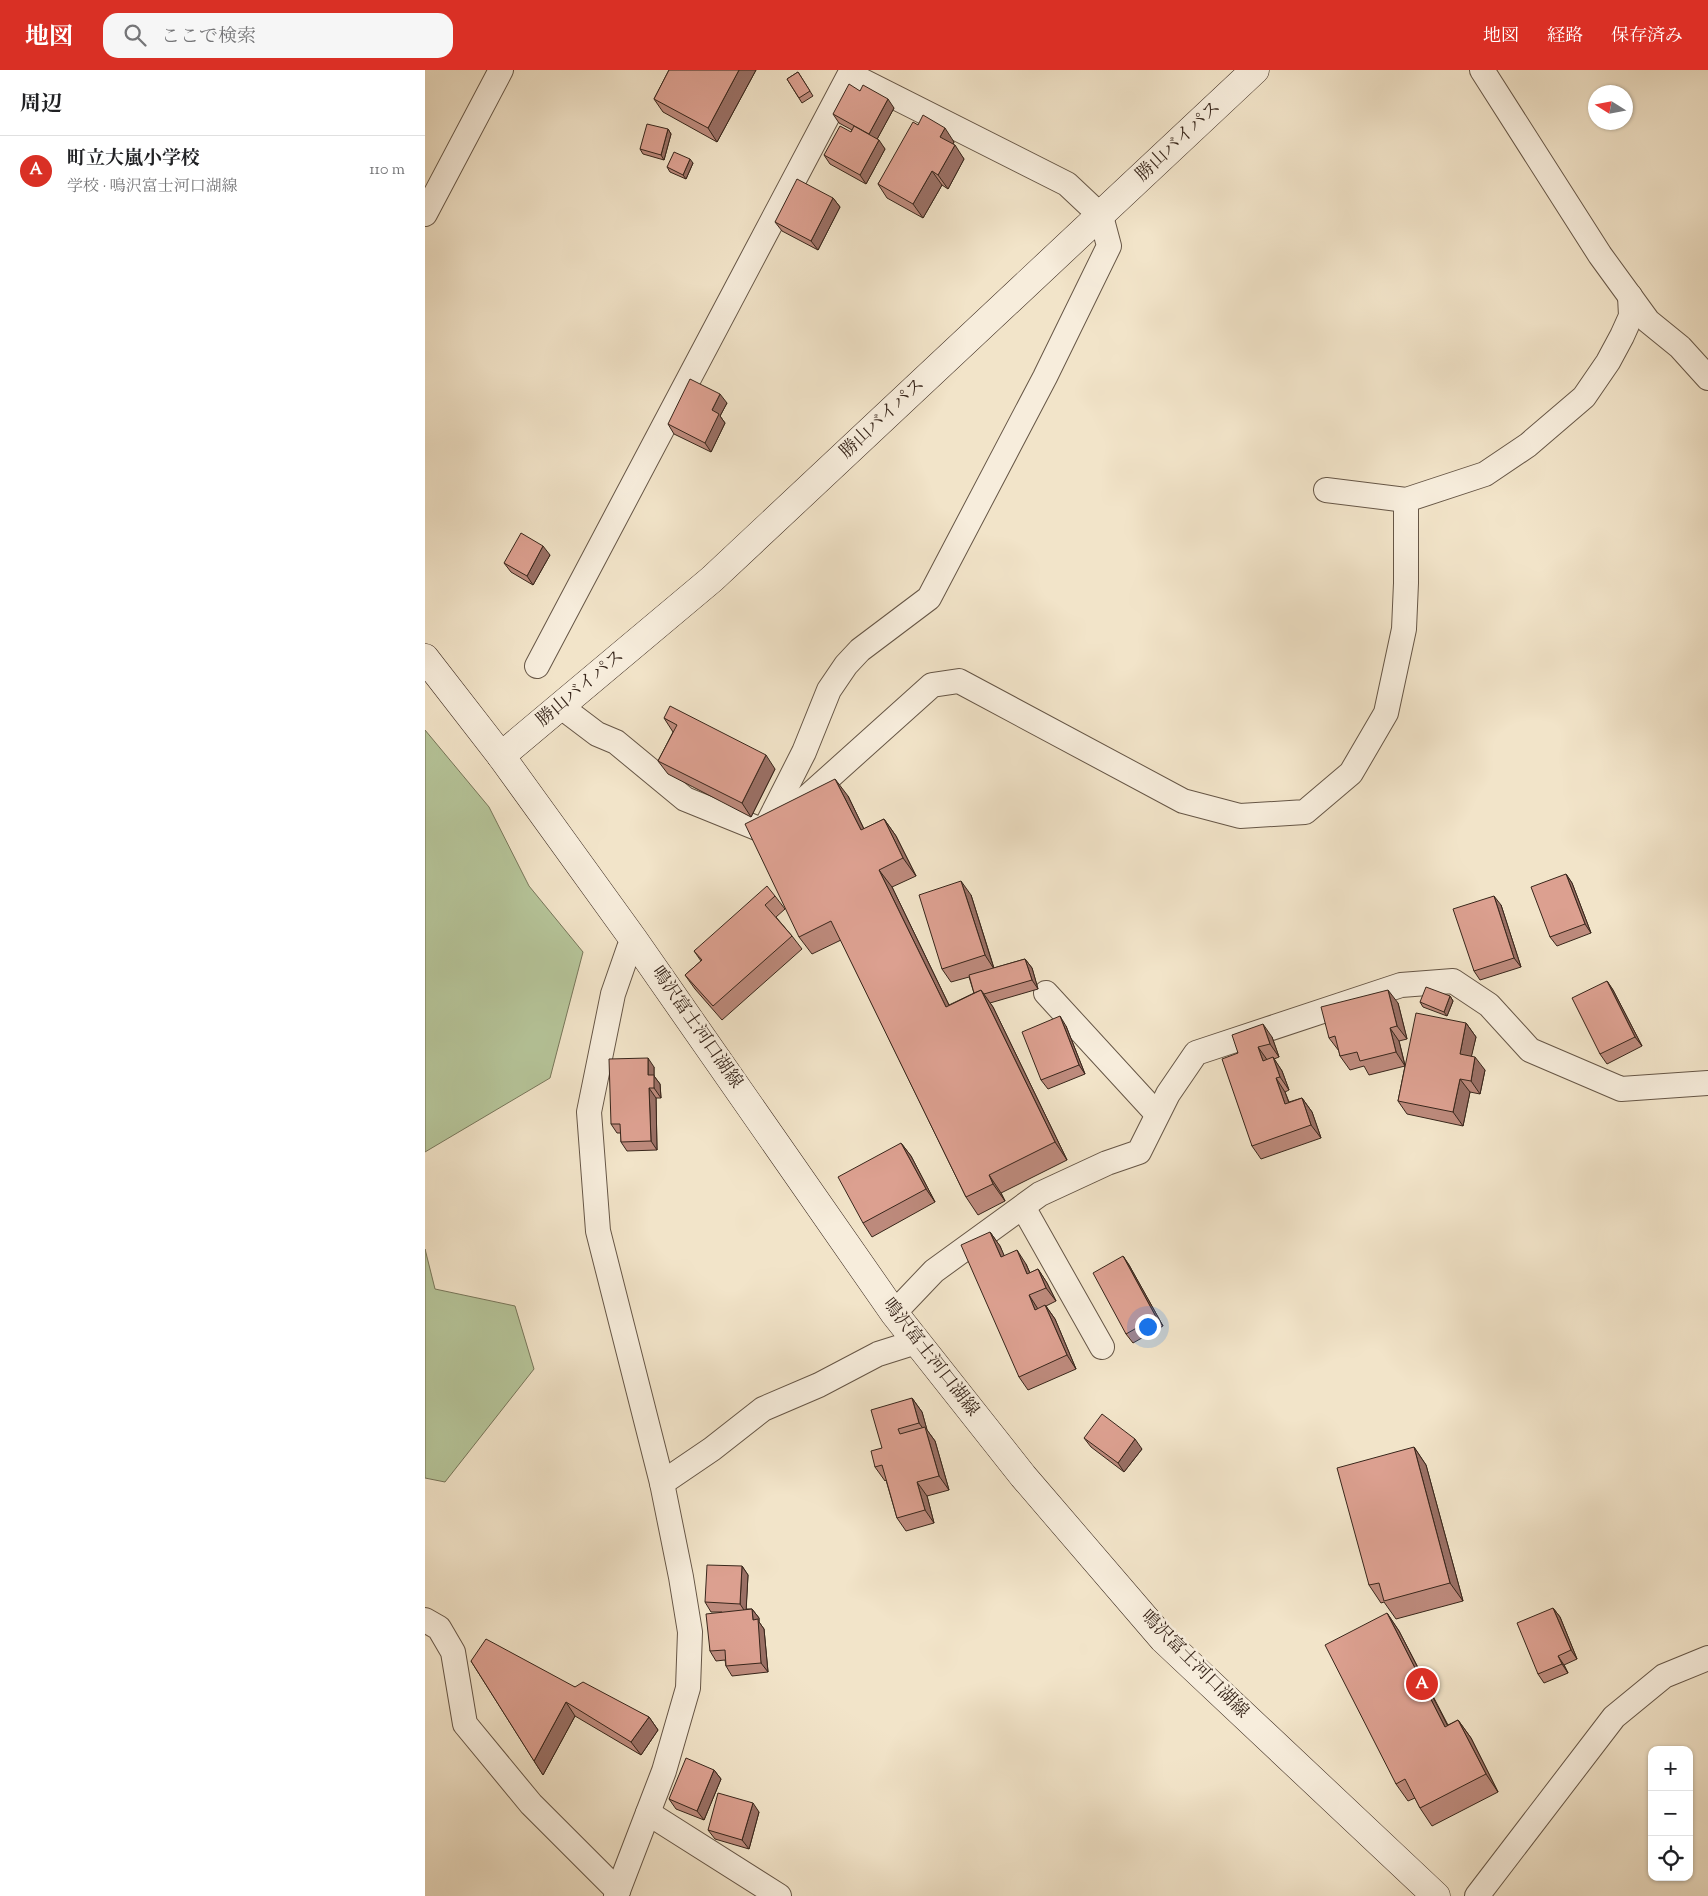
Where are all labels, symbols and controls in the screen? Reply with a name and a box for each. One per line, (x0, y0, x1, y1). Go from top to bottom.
search box (103, 13, 453, 58)
text: 地図 (25, 21, 73, 55)
icon: search (121, 21, 149, 49)
text: ここで検索 (161, 24, 256, 51)
text: 地図 (1483, 24, 1519, 50)
text: 経路 (1547, 24, 1583, 50)
text: 保存済み (1611, 24, 1683, 50)
north arrow (1588, 85, 1633, 130)
text: 周辺 (20, 90, 62, 120)
street label: 勝山バイパス (1131, 96, 1227, 188)
text: 町立大嵐小学校 (67, 146, 200, 173)
text: A (30, 159, 43, 182)
text: 110 m (369, 159, 405, 182)
text: 学校 · 鳴沢富士河口湖線 (67, 176, 238, 199)
street label: 勝山バイパス (835, 373, 931, 465)
street label: 勝山バイパス (531, 644, 631, 734)
street label: 鳴沢富士河口湖線 (644, 962, 748, 1094)
street label: 鳴沢富士河口湖線 (875, 1293, 985, 1423)
your location (1135, 1314, 1161, 1340)
street label: 鳴沢富士河口湖線 (1134, 1605, 1254, 1725)
pin: A (1406, 1665, 1438, 1703)
map controls (1648, 1746, 1693, 1881)
button: + (1648, 1746, 1693, 1791)
button: − (1648, 1791, 1693, 1836)
button: locate (1648, 1836, 1693, 1881)

